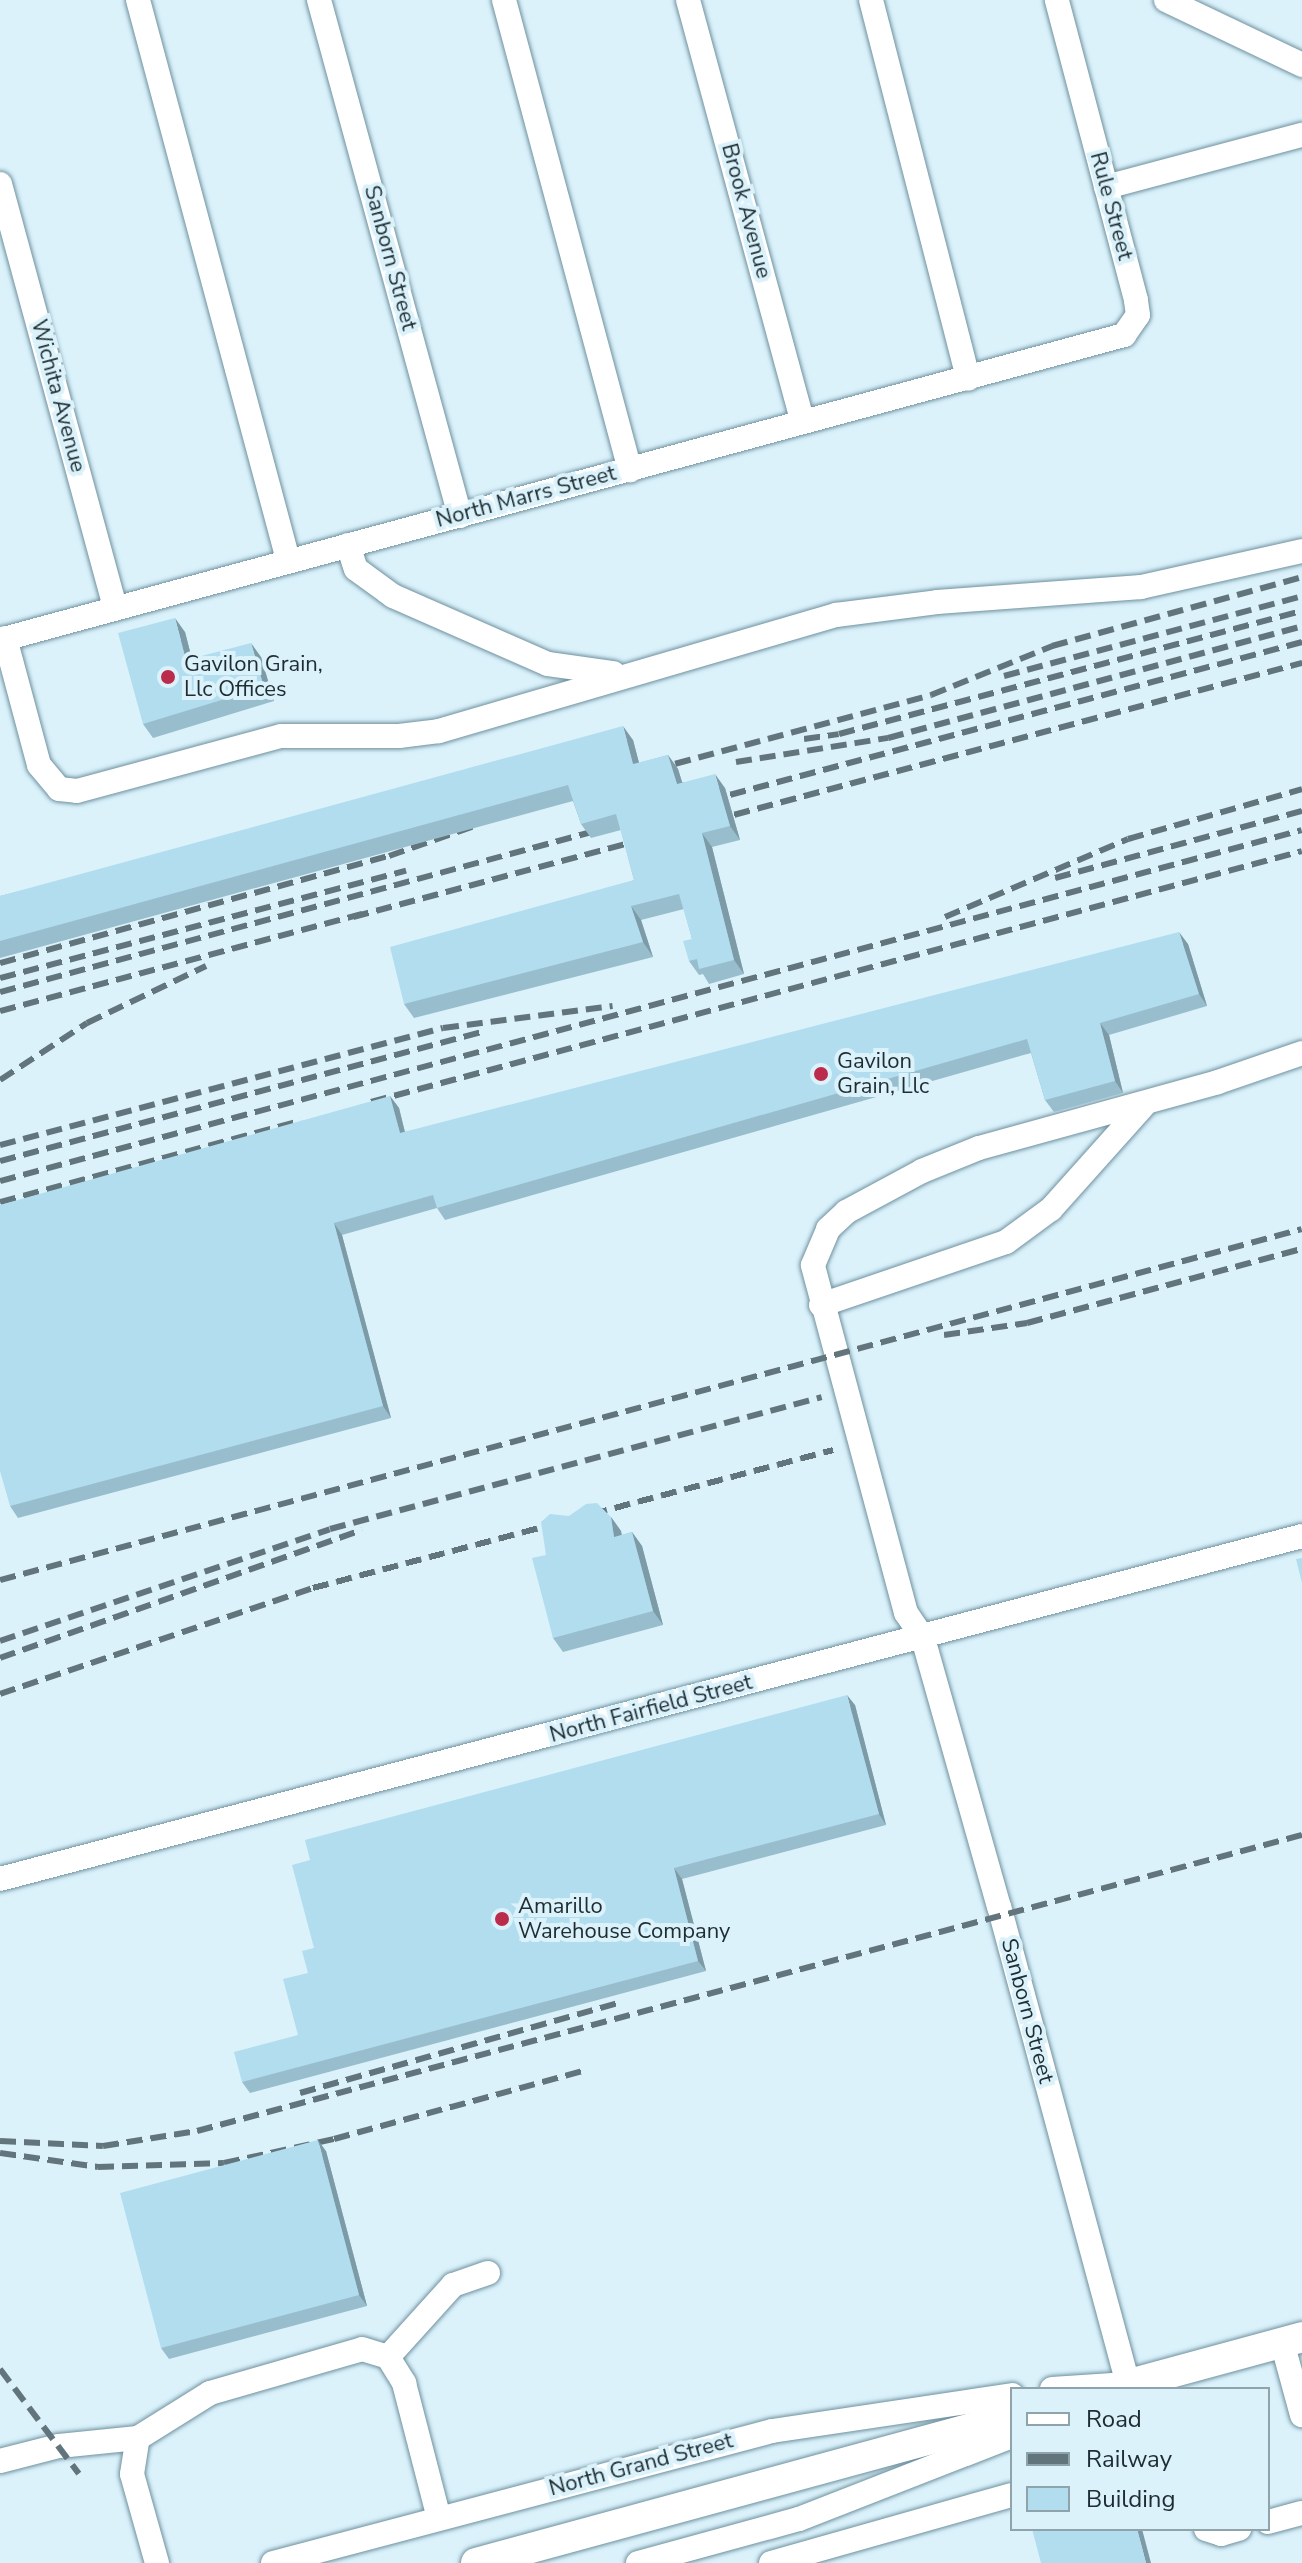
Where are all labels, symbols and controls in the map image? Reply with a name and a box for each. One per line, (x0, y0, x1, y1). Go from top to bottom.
street label: Brook Avenue (715, 141, 777, 281)
street label: Rule Street (1084, 149, 1138, 263)
street label: Sanborn Street (358, 183, 422, 333)
street label: Wichita Avenue (25, 317, 91, 475)
street label: North Marrs Street (433, 460, 619, 534)
place label: Gavilon Grain, Llc Offices (184, 651, 323, 702)
marker: Gavilon Grain, Llc Offices (159, 668, 177, 686)
place label: Gavilon Grain, Llc (837, 1048, 929, 1100)
marker: Gavilon Grain, Llc (812, 1065, 830, 1083)
street label: North Fairfield Street (547, 1669, 755, 1749)
place label: Amarillo Warehouse Company (518, 1893, 730, 1944)
marker: Amarillo Warehouse Company (493, 1910, 511, 1928)
street label: Sanborn Street (995, 1936, 1059, 2086)
legend (1010, 2387, 1270, 2531)
text: Road (1086, 2403, 1142, 2435)
street label: North Grand Street (546, 2428, 736, 2502)
text: Railway (1086, 2443, 1172, 2475)
text: Building (1086, 2483, 1176, 2515)

